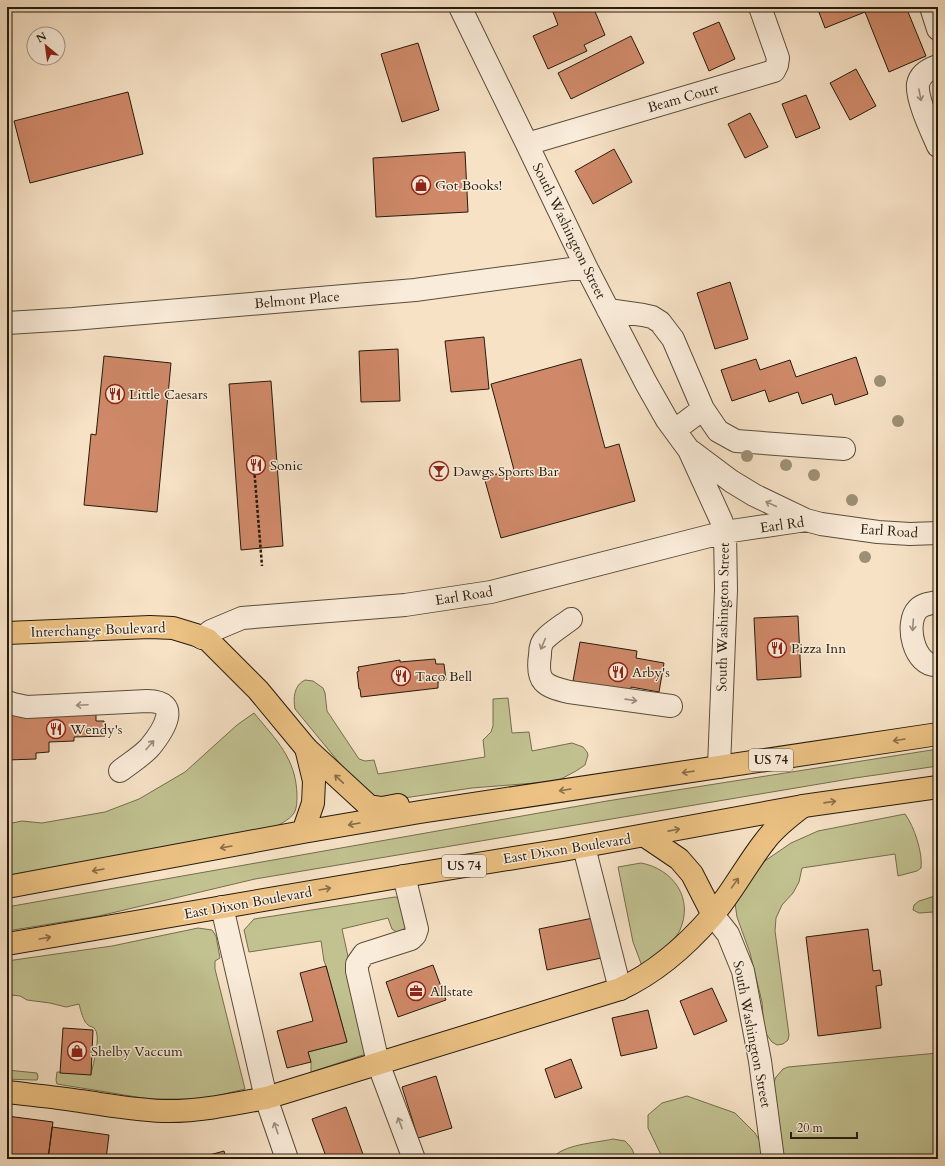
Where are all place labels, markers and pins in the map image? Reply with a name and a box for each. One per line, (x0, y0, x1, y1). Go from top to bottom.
shop icon: Got Books! (410, 174, 432, 196)
place label: Got Books! (435, 176, 502, 195)
restaurant icon: Little Caesars (104, 383, 126, 405)
place label: Little Caesars (129, 385, 208, 404)
restaurant icon: Sonic (245, 454, 267, 476)
place label: Sonic (270, 456, 303, 475)
bar icon: Dawgs Sports Bar (428, 460, 450, 482)
place label: Dawgs Sports Bar (453, 462, 560, 481)
restaurant icon: Pizza Inn (766, 637, 788, 659)
place label: Pizza Inn (791, 639, 846, 658)
restaurant icon: Arby's (607, 661, 629, 683)
place label: Arby's (632, 663, 670, 682)
restaurant icon: Taco Bell (390, 665, 412, 687)
place label: Taco Bell (415, 667, 472, 686)
restaurant icon: Wendy's (45, 718, 67, 740)
place label: Wendy's (69, 720, 123, 739)
office icon: Allstate (405, 980, 427, 1002)
place label: Allstate (430, 982, 473, 1001)
shop icon: Shelby Vaccum (66, 1040, 88, 1062)
place label: Shelby Vaccum (91, 1042, 183, 1061)

